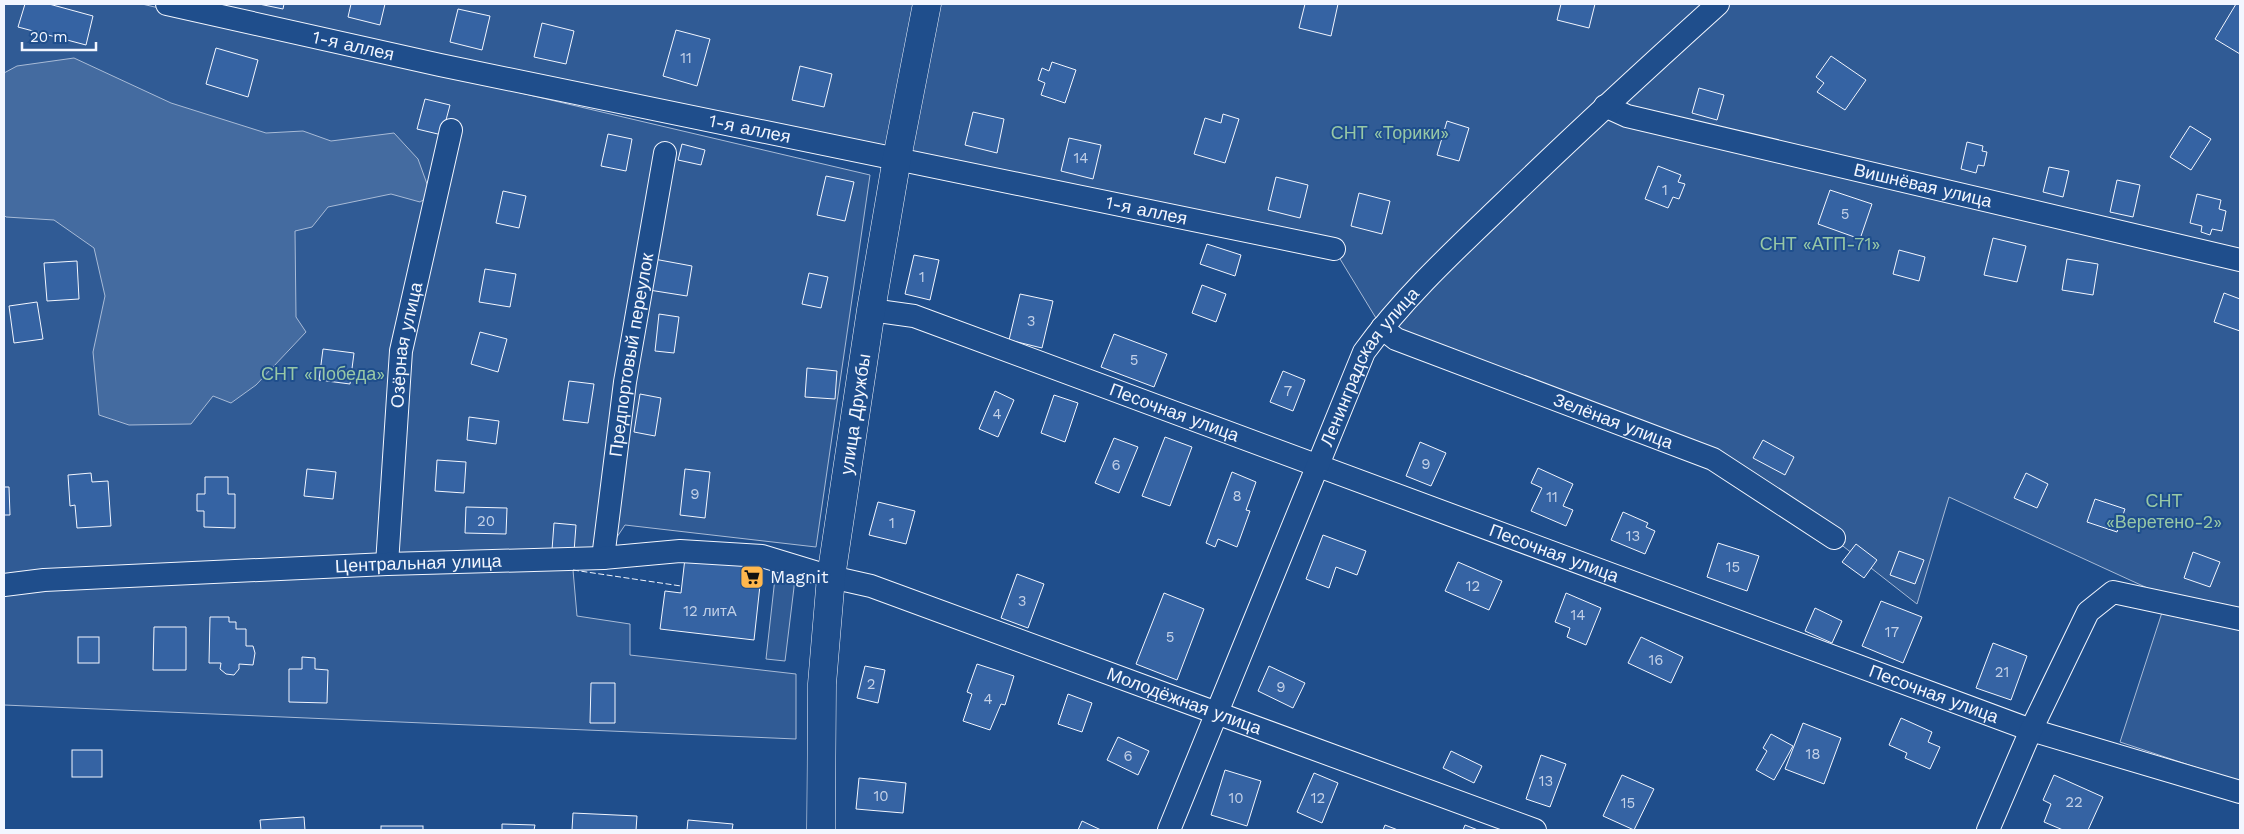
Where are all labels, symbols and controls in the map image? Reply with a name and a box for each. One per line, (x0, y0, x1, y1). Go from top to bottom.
scale bar (22, 20, 96, 52)
street label: 1-я аллея (311, 26, 396, 64)
text: 20 m (30, 28, 68, 46)
house number: 11 (680, 49, 692, 67)
street label: 1-я аллея (707, 110, 793, 147)
park label: СНТ «Торики» (1331, 122, 1449, 143)
house number: 14 (1073, 149, 1089, 167)
street label: Вишнёвая улица (1852, 159, 1995, 212)
house number: 1 (1662, 181, 1668, 199)
street label: 1-я аллея (1104, 191, 1189, 229)
house number: 5 (1841, 205, 1849, 223)
park label: СНТ «АТП-71» (1760, 233, 1880, 254)
street label: Предпортовый переулок (605, 251, 657, 458)
house number: 1 (919, 268, 925, 286)
street label: Озёрная улица (386, 279, 427, 409)
street label: Ленинградская улица (1316, 282, 1424, 449)
house number: 3 (1027, 312, 1035, 330)
house number: 5 (1130, 351, 1138, 369)
street label: улица Дружбы (835, 352, 874, 476)
park label: СНТ «Победа» (261, 363, 385, 384)
street label: Песочная улица (1107, 378, 1243, 446)
house number: 7 (1284, 382, 1292, 400)
street label: Зелёная улица (1551, 389, 1677, 453)
house number: 4 (992, 405, 1002, 423)
house number: 9 (1421, 455, 1431, 473)
house number: 6 (1111, 456, 1121, 474)
house number: 9 (690, 485, 700, 503)
house number: 8 (1232, 487, 1242, 505)
house number: 11 (1546, 488, 1558, 506)
park label: СНТ «Веретено-2» (2106, 490, 2222, 532)
house number: 20 (477, 512, 495, 530)
house number: 1 (889, 514, 895, 532)
street label: Песочная улица (1487, 519, 1623, 587)
house number: 13 (1626, 527, 1640, 545)
street label: Центральная улица (334, 550, 503, 576)
house number: 15 (1726, 558, 1740, 576)
supermarket icon: Magnit (739, 564, 765, 590)
place label: Magnit (770, 566, 829, 587)
house number: 12 (1466, 577, 1480, 595)
house number: 3 (1018, 592, 1026, 610)
house number: 12 литА (683, 602, 737, 620)
house number: 14 (1570, 606, 1586, 624)
house number: 17 (1885, 623, 1899, 641)
house number: 5 (1166, 628, 1174, 646)
house number: 16 (1649, 651, 1663, 669)
street label: Песочная улица (1866, 660, 2003, 727)
street label: Молодёжная улица (1104, 663, 1265, 739)
house number: 21 (1995, 663, 2009, 681)
house number: 2 (867, 675, 875, 693)
house number: 9 (1276, 678, 1286, 696)
house number: 4 (983, 690, 993, 708)
house number: 18 (1805, 745, 1821, 763)
house number: 6 (1123, 747, 1133, 765)
house number: 13 (1539, 772, 1553, 790)
house number: 10 (873, 787, 889, 805)
house number: 10 (1228, 789, 1244, 807)
house number: 12 (1311, 789, 1325, 807)
house number: 22 (2065, 793, 2083, 811)
house number: 15 (1621, 794, 1635, 812)

